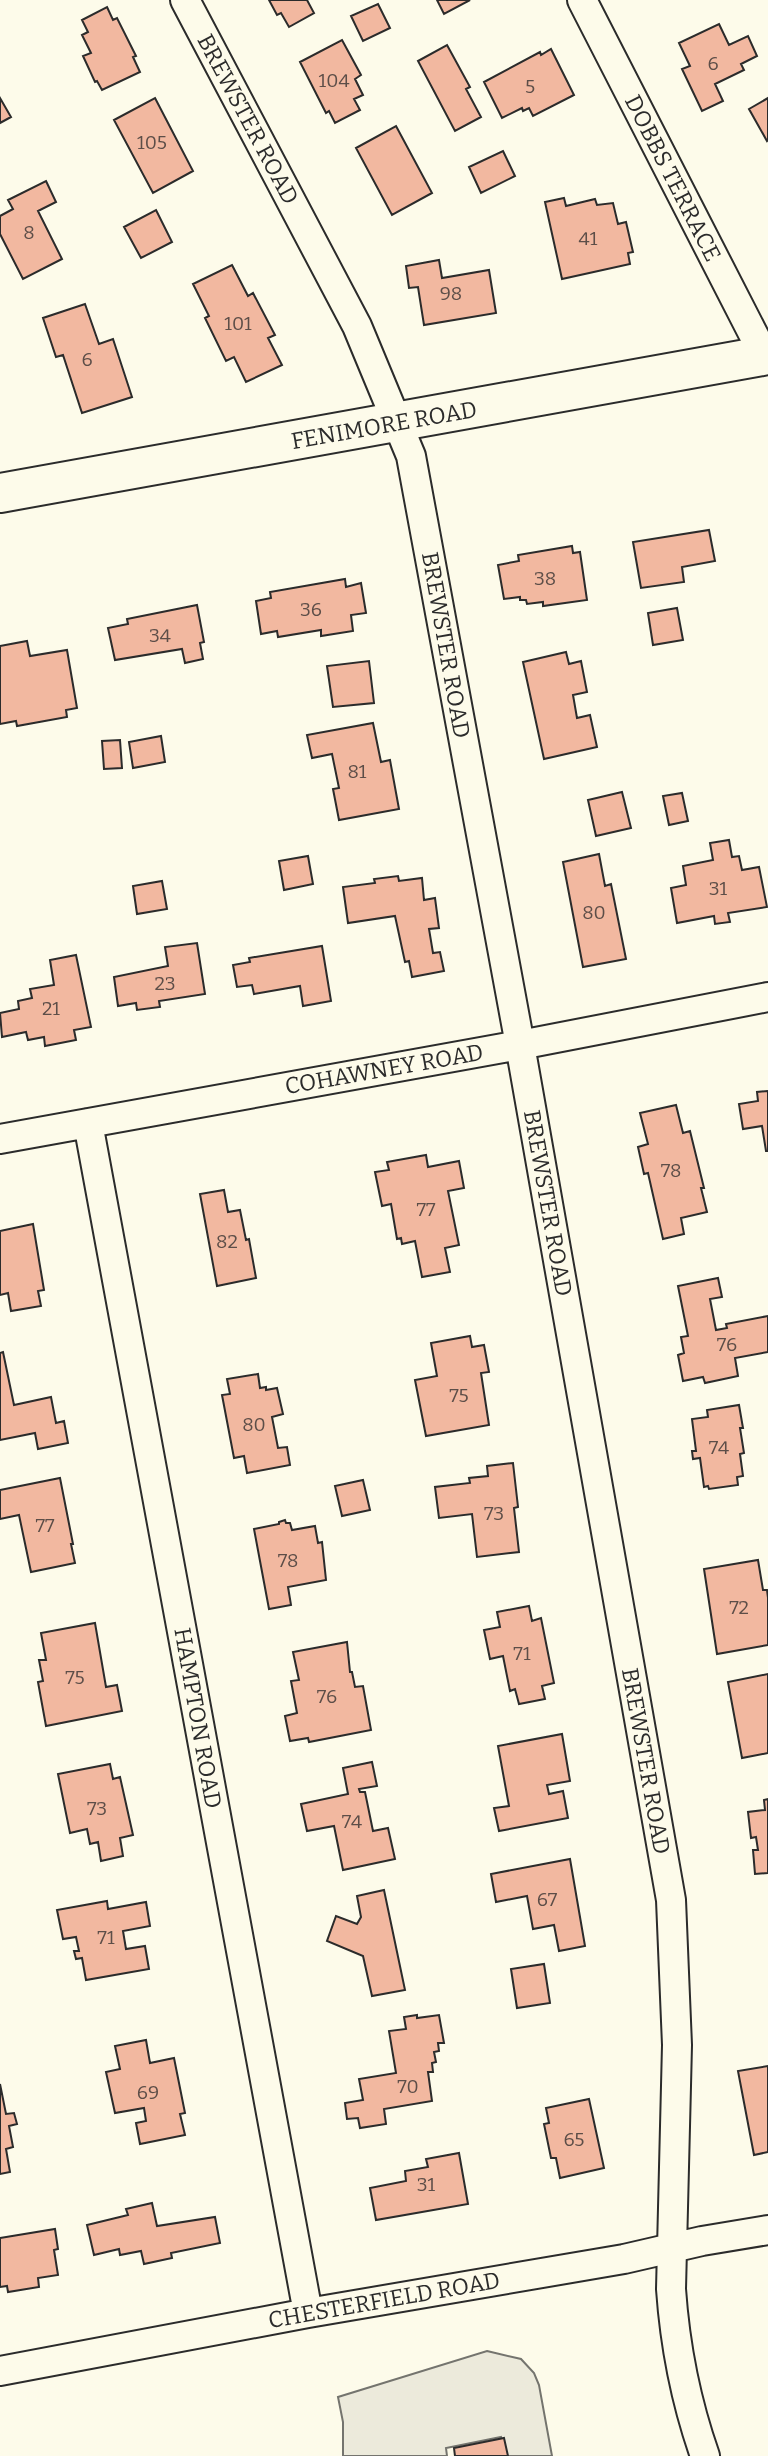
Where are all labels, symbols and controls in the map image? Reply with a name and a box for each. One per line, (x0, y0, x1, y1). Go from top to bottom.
street label: BREWSTER ROAD (191, 29, 305, 209)
house number: 6 (707, 52, 719, 75)
house number: 104 (319, 69, 350, 92)
house number: 5 (525, 75, 535, 98)
street label: DOBBS TERRACE (619, 90, 727, 266)
house number: 105 (137, 131, 167, 154)
house number: 8 (23, 221, 35, 244)
house number: 41 (579, 227, 598, 250)
house number: 98 (440, 282, 462, 305)
house number: 101 (224, 312, 252, 335)
house number: 6 (81, 348, 93, 371)
street label: FENIMORE ROAD (289, 395, 479, 455)
street label: BREWSTER ROAD (416, 550, 476, 740)
house number: 38 (534, 567, 556, 590)
house number: 36 (300, 598, 322, 621)
house number: 34 (149, 624, 171, 647)
house number: 81 (347, 760, 367, 783)
house number: 31 (709, 877, 728, 900)
house number: 80 (582, 901, 606, 924)
house number: 23 (154, 972, 176, 995)
house number: 21 (42, 997, 60, 1020)
street label: COHAWNEY ROAD (283, 1038, 485, 1100)
street label: BREWSTER ROAD (518, 1108, 578, 1298)
house number: 78 (661, 1159, 681, 1182)
house number: 77 (416, 1198, 436, 1221)
house number: 82 (216, 1230, 238, 1253)
house number: 76 (717, 1333, 737, 1356)
house number: 75 (449, 1384, 469, 1407)
house number: 80 (242, 1413, 266, 1436)
house number: 74 (709, 1436, 729, 1459)
house number: 73 (484, 1502, 504, 1525)
house number: 77 (35, 1514, 55, 1537)
house number: 78 (278, 1549, 298, 1572)
house number: 72 (729, 1596, 749, 1619)
street label: HAMPTON ROAD (168, 1625, 228, 1811)
house number: 71 (513, 1642, 531, 1665)
house number: 75 (65, 1666, 85, 1689)
street label: BREWSTER ROAD (616, 1666, 676, 1856)
house number: 76 (317, 1685, 337, 1708)
house number: 73 (87, 1797, 107, 1820)
house number: 74 (342, 1810, 362, 1833)
house number: 67 (537, 1888, 558, 1911)
house number: 71 (97, 1926, 115, 1949)
house number: 70 (397, 2075, 419, 2098)
house number: 69 (137, 2081, 159, 2104)
house number: 65 (564, 2128, 584, 2151)
house number: 31 (417, 2173, 436, 2196)
street label: CHESTERFIELD ROAD (266, 2266, 502, 2334)

